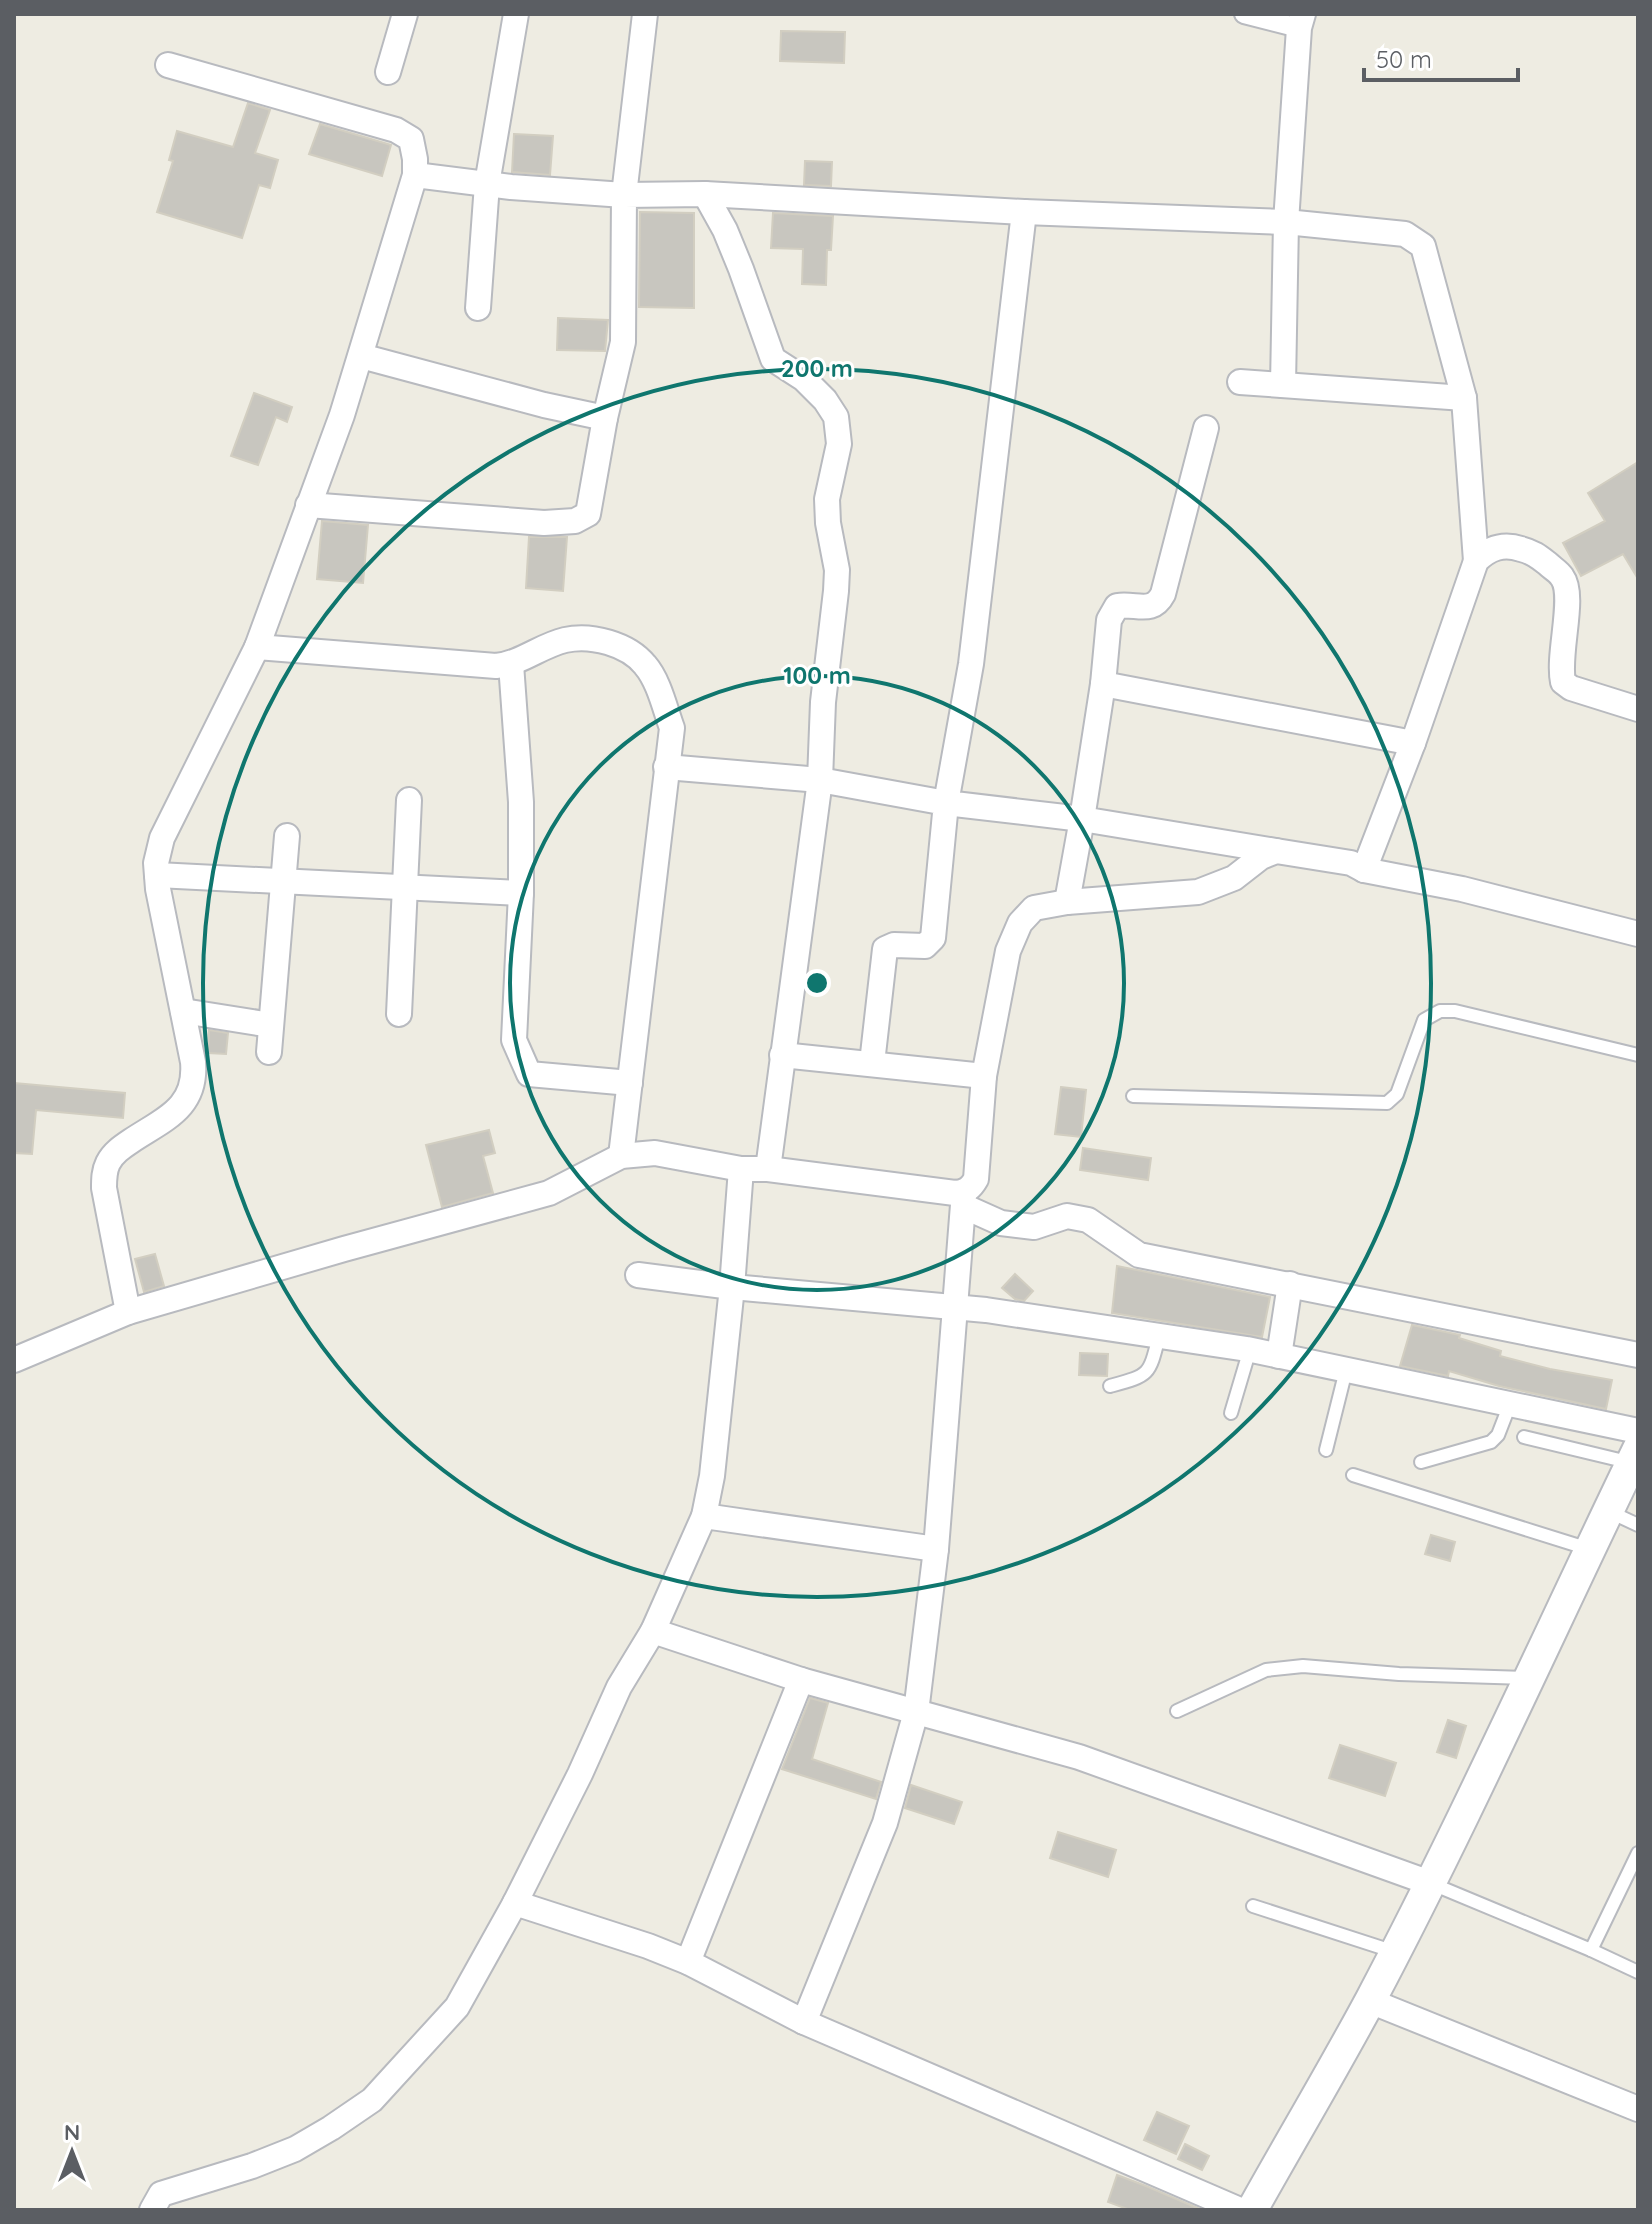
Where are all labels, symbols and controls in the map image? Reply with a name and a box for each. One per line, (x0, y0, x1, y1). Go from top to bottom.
scale bar (1364, 32, 1518, 82)
text: 50 m (1376, 44, 1432, 74)
text: 200 m (781, 353, 853, 383)
text: 100 m (783, 660, 851, 690)
centre of rings (803, 969, 831, 997)
north arrow (32, 2112, 112, 2192)
text: N (64, 2118, 80, 2146)

